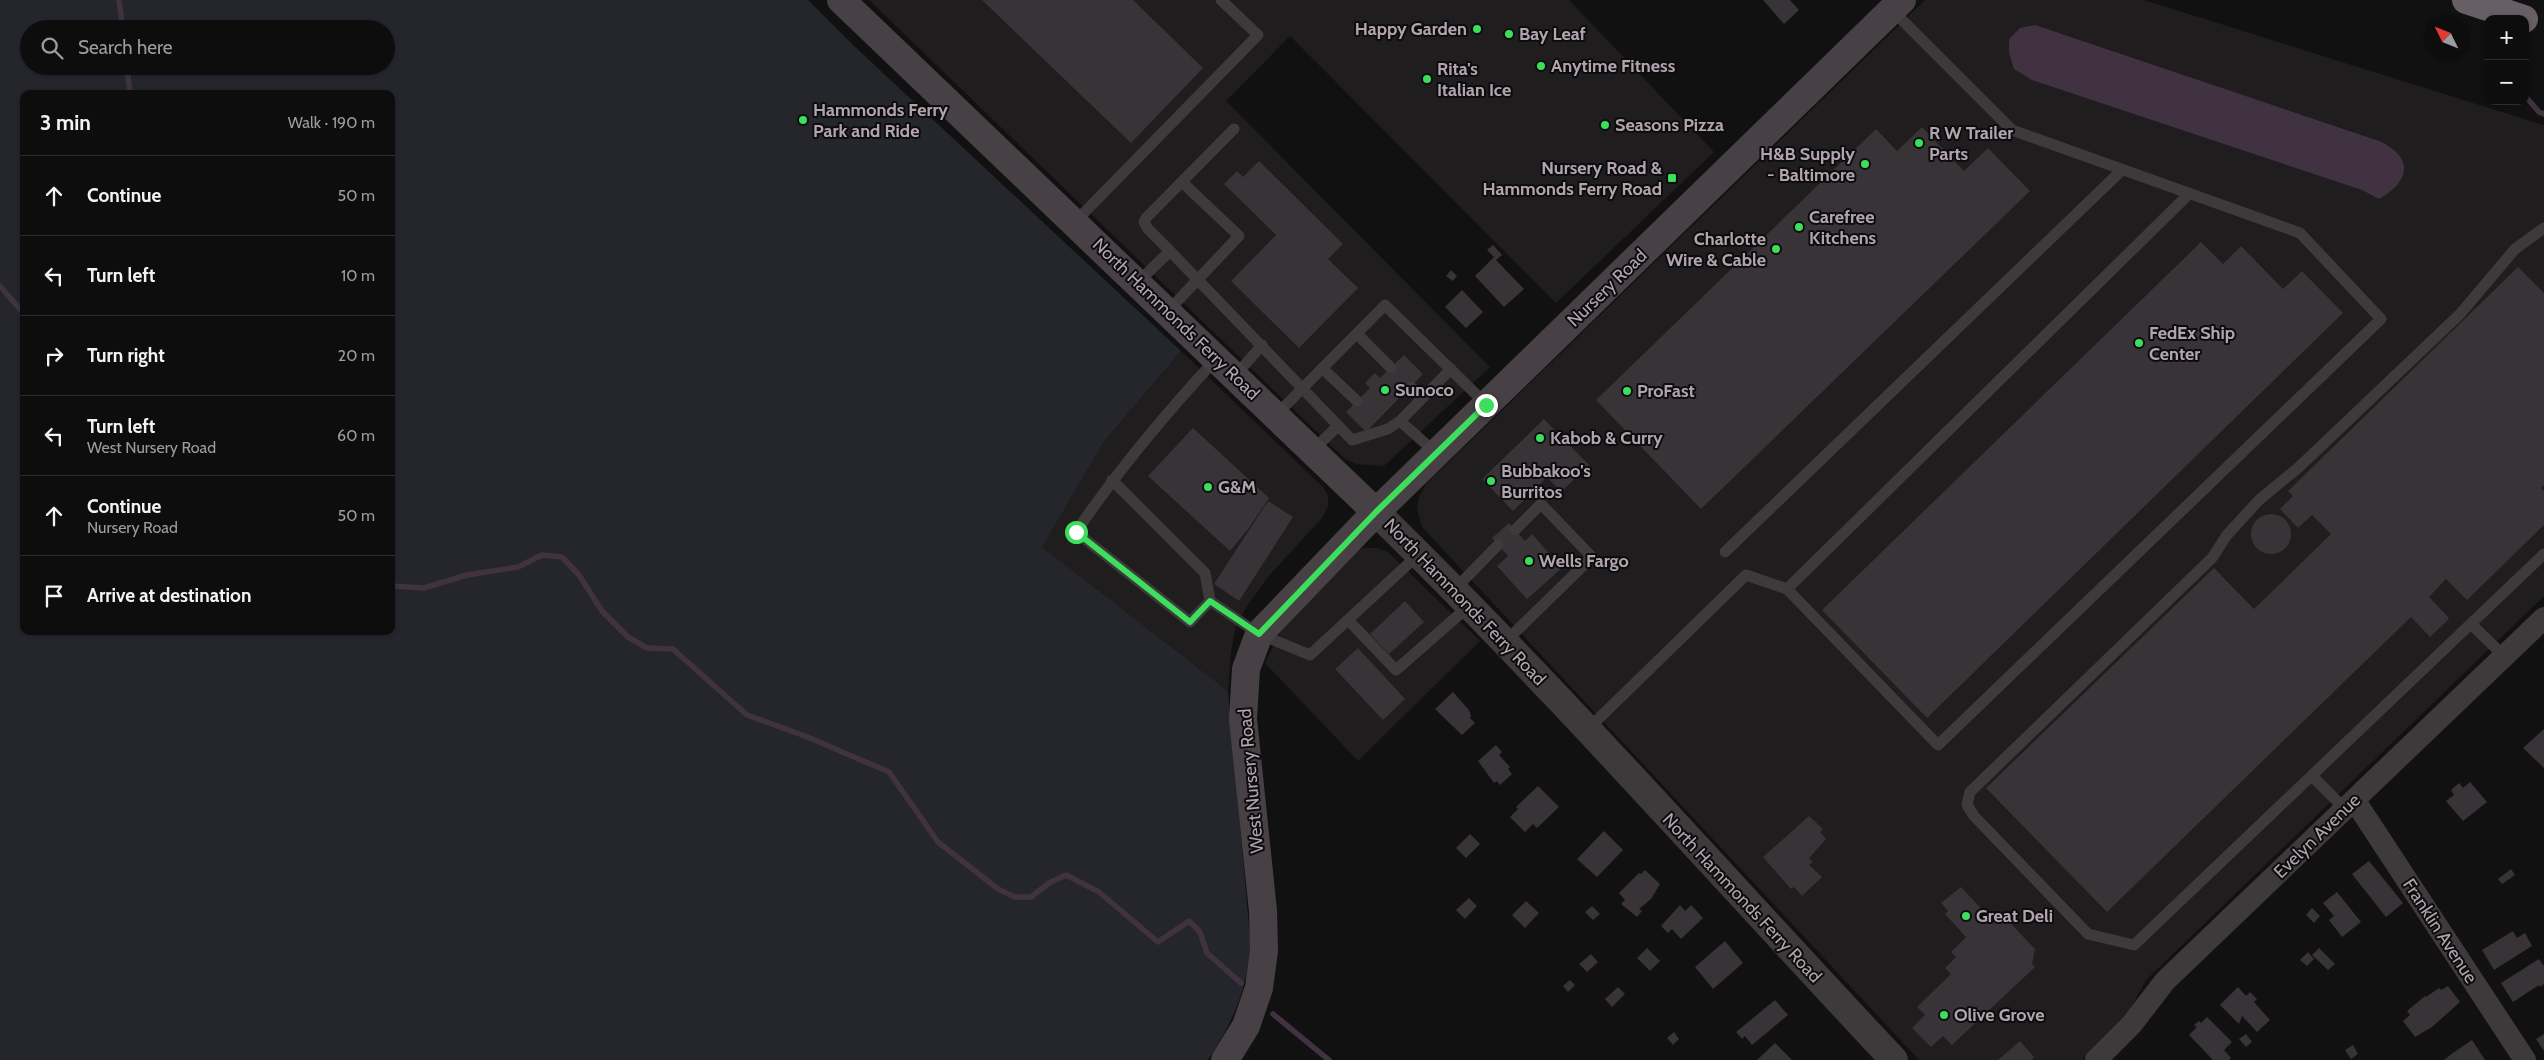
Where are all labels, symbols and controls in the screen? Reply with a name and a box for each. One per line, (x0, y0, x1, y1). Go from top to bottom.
north arrow (2424, 15, 2469, 60)
map controls (2484, 15, 2529, 105)
button: + (2484, 15, 2529, 60)
place label: Happy Garden (1355, 18, 1467, 40)
search box (20, 20, 395, 75)
marker: Happy Garden (1471, 23, 1483, 35)
place label: Bay Leaf (1519, 23, 1586, 45)
marker: Bay Leaf (1503, 28, 1515, 40)
icon: search (38, 34, 66, 62)
text: Search here (78, 36, 172, 59)
place label: Anytime Fitness (1551, 55, 1676, 77)
place label: Rita's Italian Ice (1437, 58, 1511, 101)
marker: Anytime Fitness (1535, 60, 1547, 72)
button: − (2484, 60, 2529, 105)
marker: Rita's Italian Ice (1421, 73, 1433, 85)
place label: Hammonds Ferry Park and Ride (813, 99, 948, 142)
text: 3 min (40, 110, 91, 135)
text: Walk · 190 m (288, 113, 375, 132)
marker: Hammonds Ferry Park and Ride (797, 114, 809, 126)
place label: Seasons Pizza (1615, 114, 1724, 136)
marker: Seasons Pizza (1599, 119, 1611, 131)
place label: R W Trailer Parts (1929, 122, 2013, 165)
marker: R W Trailer Parts (1913, 137, 1925, 149)
place label: H&B Supply - Baltimore (1760, 143, 1855, 186)
place label: Nursery Road & Hammonds Ferry Road (1483, 157, 1663, 200)
marker: H&B Supply - Baltimore (1859, 158, 1871, 170)
marker: Nursery Road & Hammonds Ferry Road (1666, 172, 1678, 184)
icon: ahead (40, 182, 68, 210)
text: Continue (87, 184, 161, 207)
text: 50 m (338, 186, 375, 205)
place label: Carefree Kitchens (1809, 206, 1877, 249)
marker: Carefree Kitchens (1793, 221, 1805, 233)
place label: Charlotte Wire & Cable (1666, 228, 1766, 271)
street label: North Hammonds Ferry Road (1088, 233, 1264, 405)
marker: Charlotte Wire & Cable (1770, 243, 1782, 255)
street label: Nursery Road (1563, 245, 1651, 331)
icon: left (40, 262, 68, 290)
text: Turn left (87, 264, 155, 287)
text: 10 m (341, 266, 375, 285)
place label: FedEx Ship Center (2149, 322, 2235, 365)
marker: FedEx Ship Center (2133, 337, 2145, 349)
icon: right (40, 342, 68, 370)
text: Turn right (87, 344, 165, 367)
text: 20 m (338, 346, 375, 365)
place label: Sunoco (1395, 379, 1454, 401)
place label: ProFast (1637, 380, 1695, 402)
marker: Sunoco (1379, 384, 1391, 396)
marker: ProFast (1621, 385, 1633, 397)
route end (1475, 394, 1498, 417)
text: Turn left (87, 415, 155, 438)
icon: left (40, 422, 68, 450)
text: 60 m (337, 426, 375, 445)
place label: Kabob & Curry (1550, 427, 1663, 449)
marker: Kabob & Curry (1534, 432, 1546, 444)
text: West Nursery Road (87, 438, 216, 457)
place label: Bubbakoo's Burritos (1501, 460, 1591, 503)
marker: Bubbakoo's Burritos (1485, 475, 1497, 487)
place label: G&M (1218, 476, 1256, 498)
marker: G&M (1202, 481, 1214, 493)
text: Continue (87, 495, 161, 518)
icon: ahead (40, 502, 68, 530)
text: 50 m (338, 506, 375, 525)
street label: North Hammonds Ferry Road (1379, 514, 1551, 690)
text: Nursery Road (87, 518, 178, 537)
route start (1065, 521, 1088, 544)
place label: Wells Fargo (1539, 550, 1629, 572)
marker: Wells Fargo (1523, 555, 1535, 567)
icon: arrive (40, 582, 68, 610)
text: Arrive at destination (87, 584, 251, 607)
street label: West Nursery Road (1234, 708, 1268, 854)
street label: Evelyn Avenue (2269, 789, 2365, 883)
street label: North Hammonds Ferry Road (1658, 809, 1826, 987)
street label: Franklin Avenue (2398, 875, 2482, 987)
place label: Great Deli (1976, 905, 2053, 927)
marker: Great Deli (1960, 910, 1972, 922)
place label: Olive Grove (1954, 1004, 2044, 1026)
marker: Olive Grove (1938, 1009, 1950, 1021)

